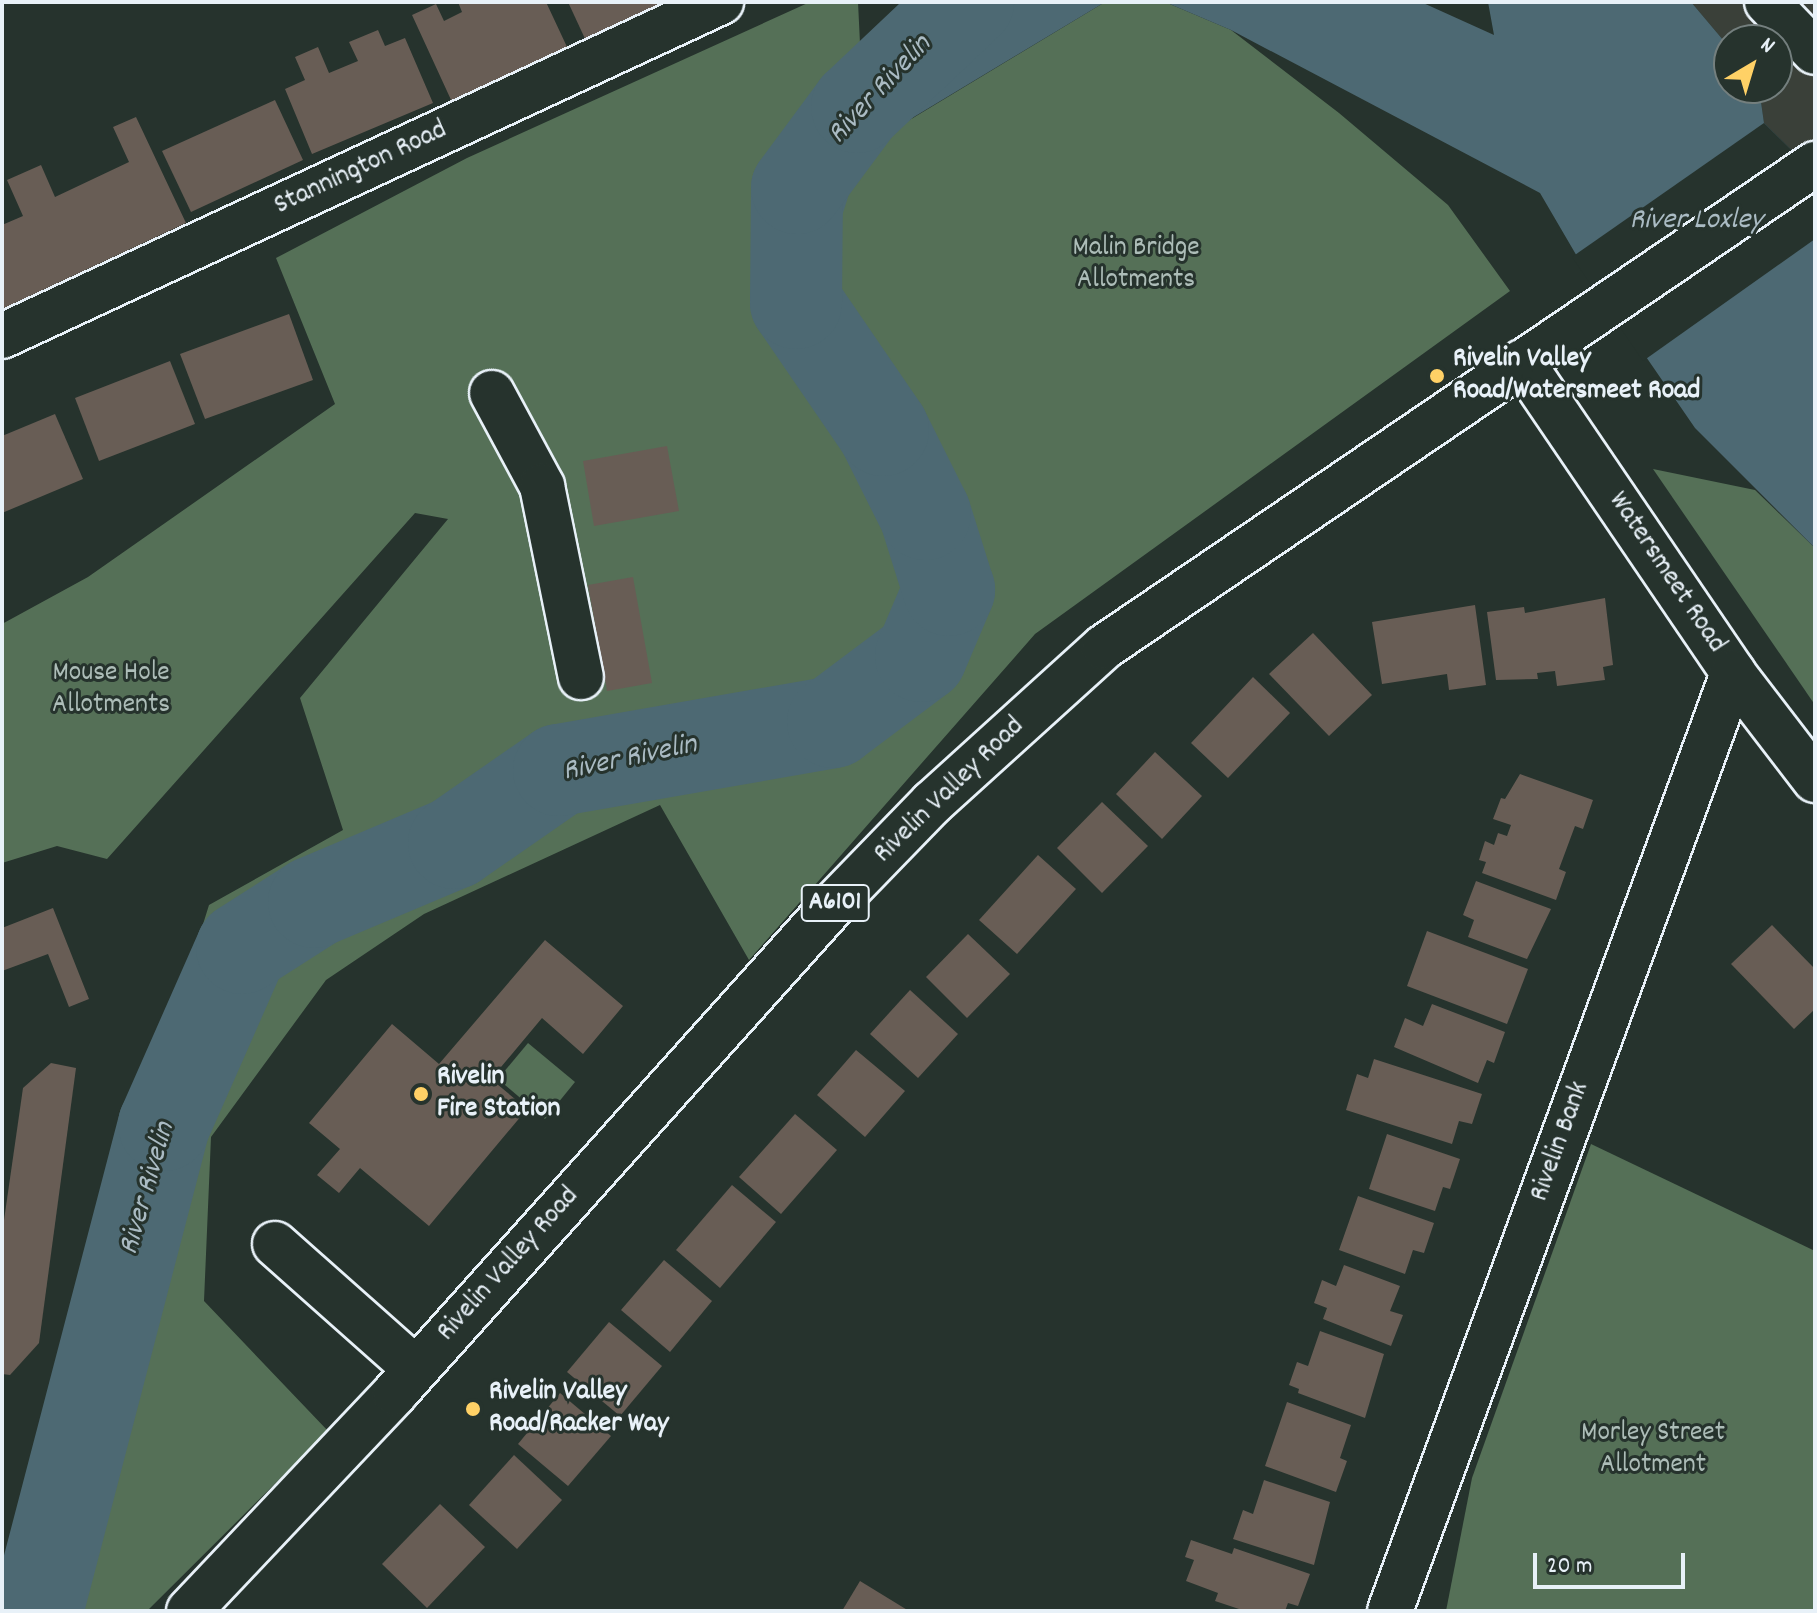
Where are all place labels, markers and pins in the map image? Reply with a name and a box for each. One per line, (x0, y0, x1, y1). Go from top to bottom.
place label: Rivelin Valley Road/Watersmeet Road (1453, 343, 1700, 409)
marker: Rivelin Valley Road/Watersmeet Road (1428, 367, 1446, 385)
place label: Rivelin Fire Station (437, 1061, 560, 1127)
marker: Rivelin Fire Station (412, 1085, 430, 1103)
place label: Rivelin Valley Road/Racker Way (489, 1376, 669, 1442)
marker: Rivelin Valley Road/Racker Way (464, 1400, 482, 1418)

